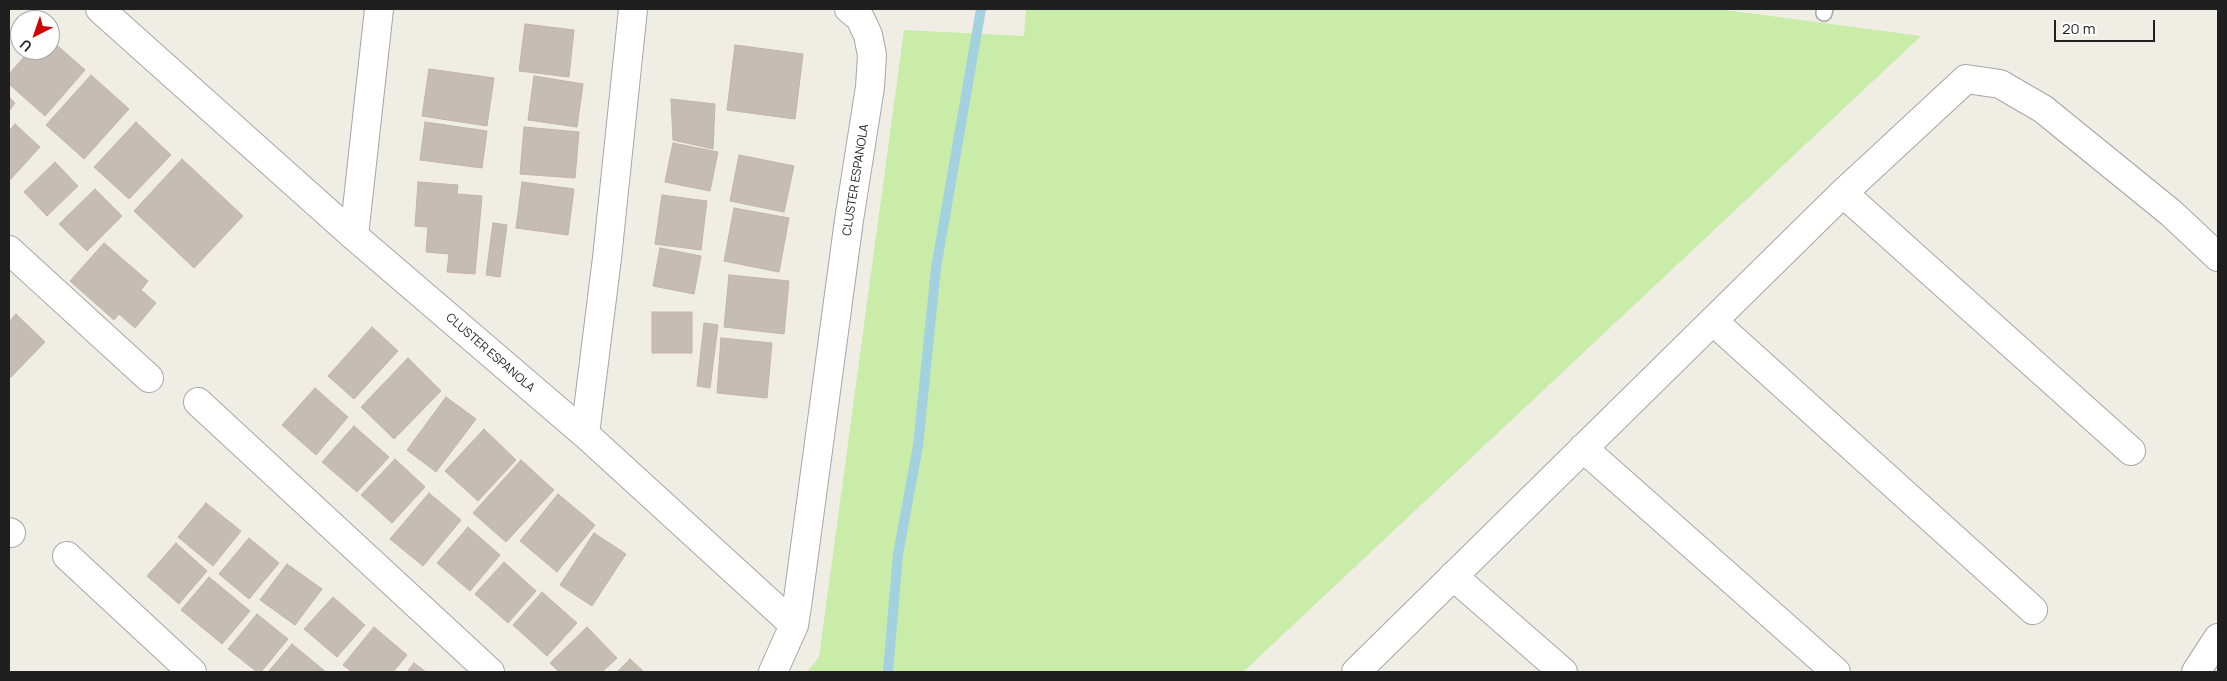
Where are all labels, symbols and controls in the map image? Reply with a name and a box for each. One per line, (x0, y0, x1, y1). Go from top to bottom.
north arrow (10, 10, 60, 60)
scale bar (2057, 10, 2158, 42)
text: 20 m (2062, 18, 2095, 39)
text: U (15, 35, 36, 56)
street label: CLUSTER ESPANOLA (840, 123, 872, 237)
street label: CLUSTER ESPANOLA (443, 311, 537, 395)

